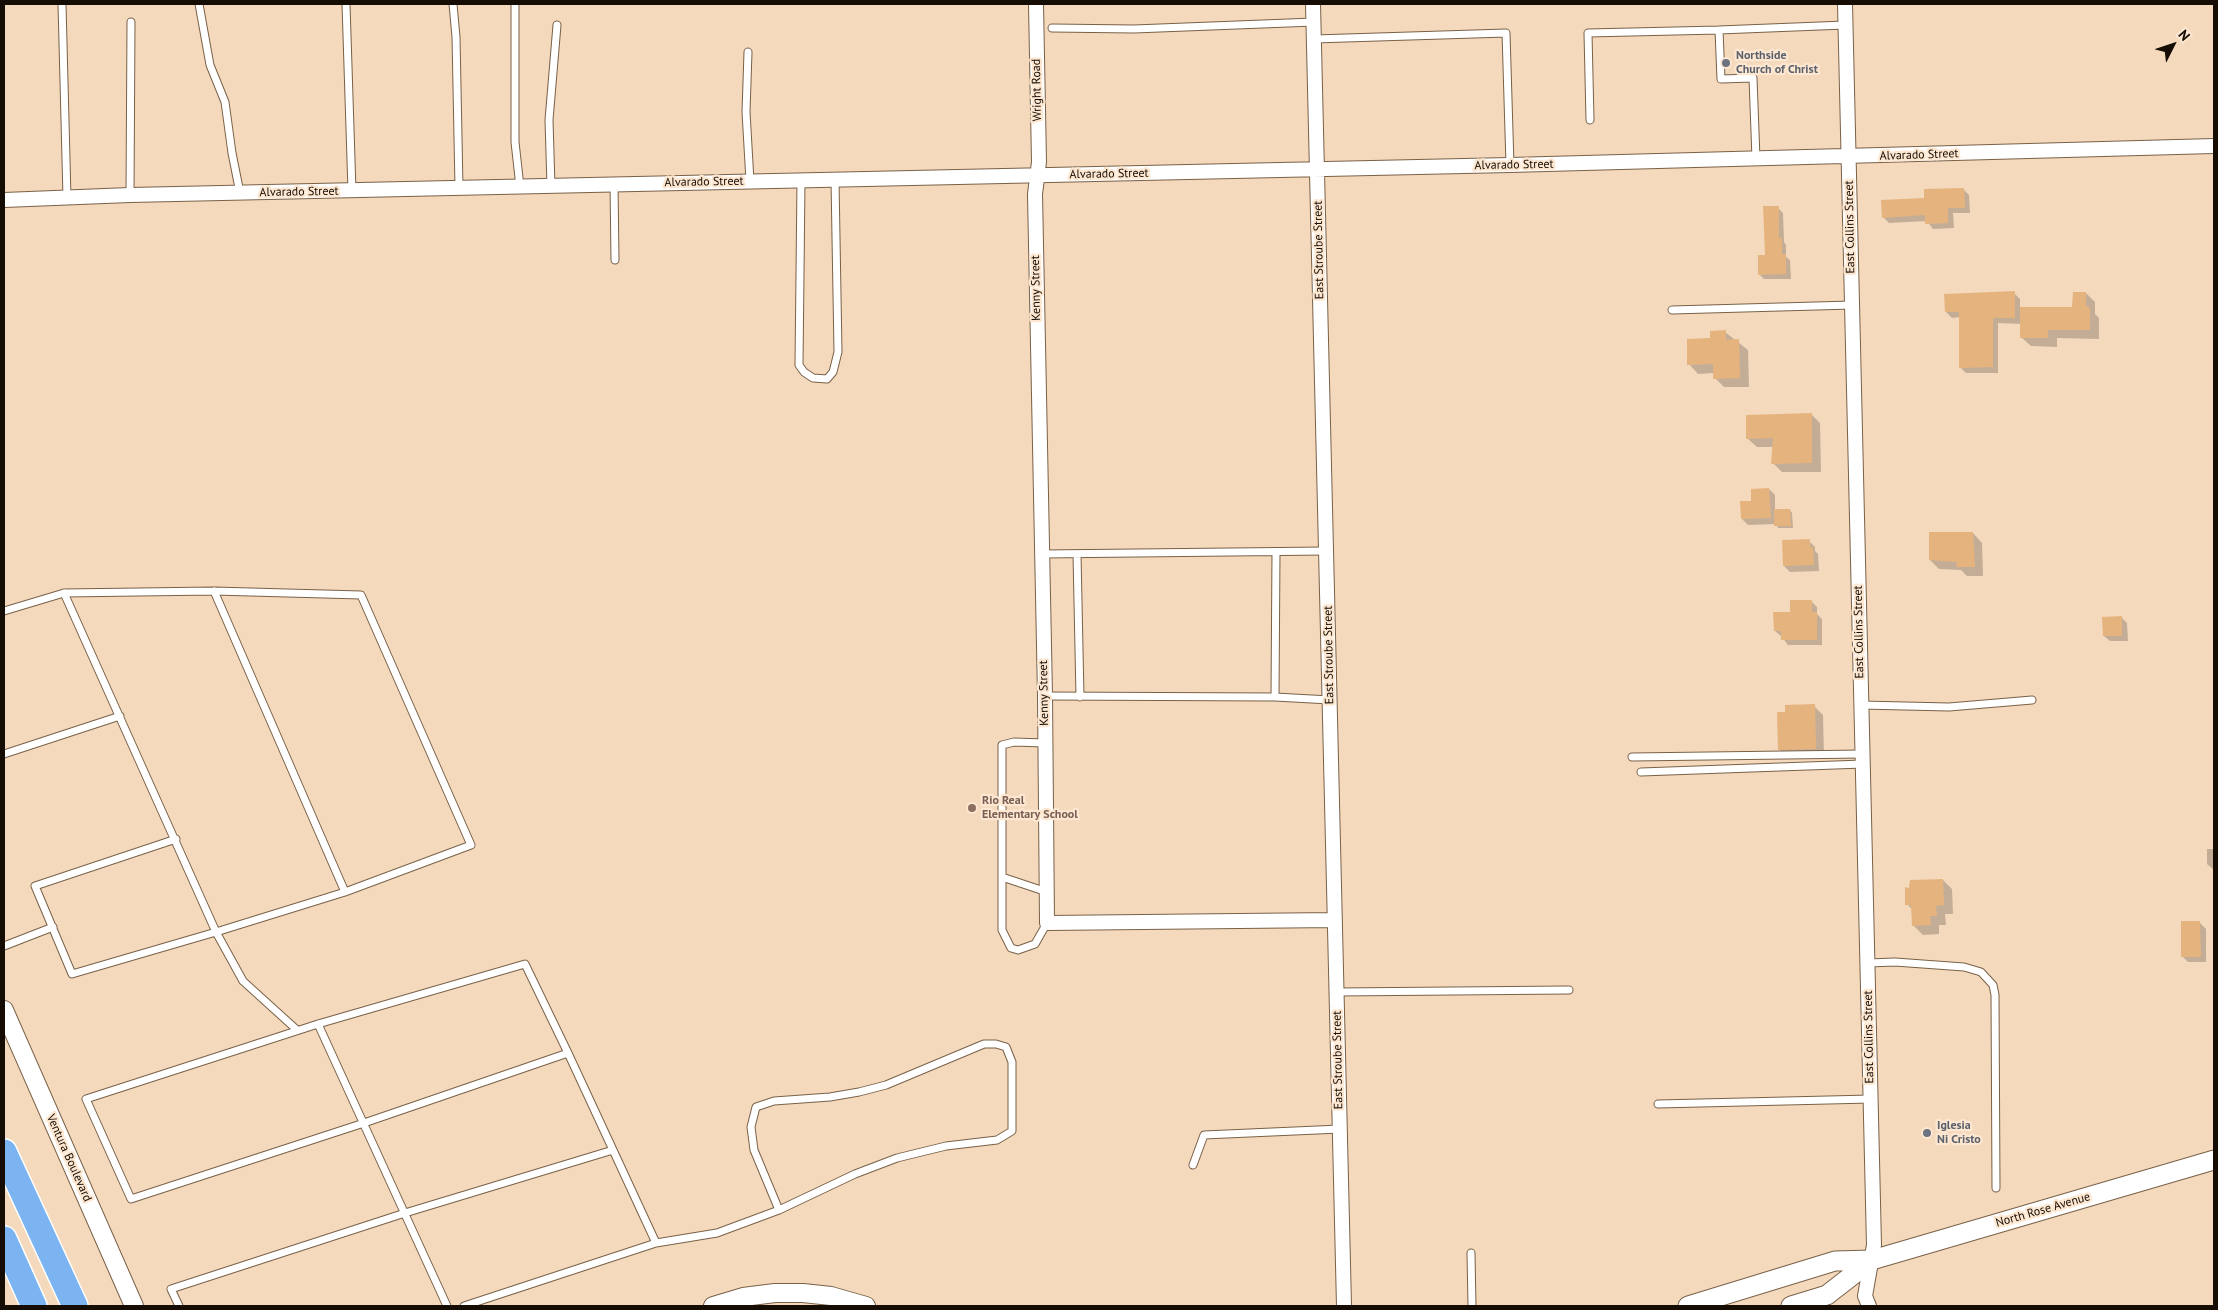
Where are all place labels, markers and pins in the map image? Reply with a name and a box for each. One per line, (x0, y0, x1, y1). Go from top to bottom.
place label: Northside Church of Christ (1736, 49, 1818, 77)
marker: Northside Church of Christ (1720, 57, 1732, 69)
place label: Rio Real Elementary School (982, 794, 1078, 822)
marker: Rio Real Elementary School (966, 802, 978, 814)
place label: Iglesia Ni Cristo (1937, 1119, 1981, 1147)
marker: Iglesia Ni Cristo (1921, 1127, 1933, 1139)

